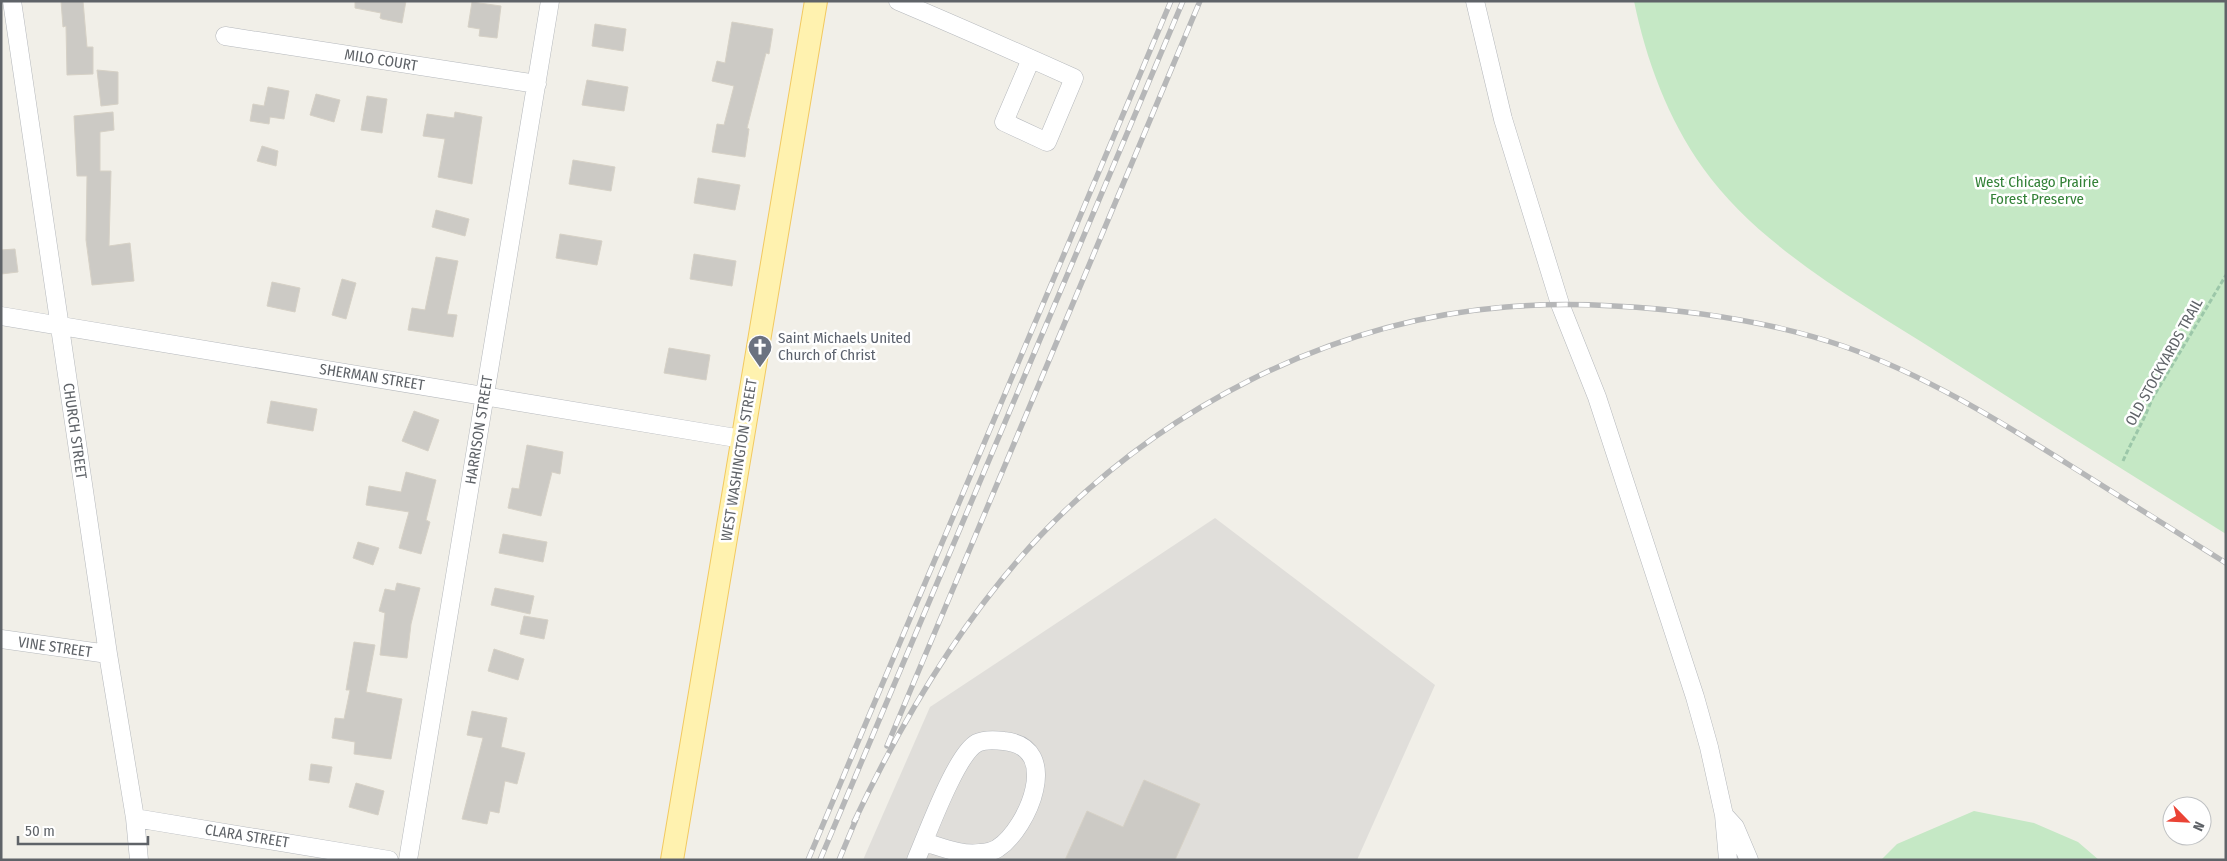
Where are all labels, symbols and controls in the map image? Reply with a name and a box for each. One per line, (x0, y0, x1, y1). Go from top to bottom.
street label: MILO COURT (343, 45, 419, 75)
park label: West Chicago Prairie Forest Preserve (1975, 173, 2099, 208)
street label: OLD STOCKYARDS TRAIL (2121, 295, 2207, 429)
place label: Saint Michaels United Church of Christ (778, 329, 911, 364)
church icon: Saint Michaels United Church of Christ (747, 334, 773, 368)
street label: SHERMAN STREET (318, 360, 426, 394)
street label: HARRISON STREET (462, 374, 497, 486)
street label: WEST WASHINGTON STREET (717, 377, 761, 543)
street label: CHURCH STREET (59, 382, 91, 480)
street label: VINE STREET (17, 633, 93, 661)
north arrow (2162, 796, 2212, 846)
scale bar (18, 814, 148, 846)
text: N (2189, 819, 2208, 833)
street label: CLARA STREET (204, 820, 290, 852)
text: 50 m (25, 822, 55, 840)

